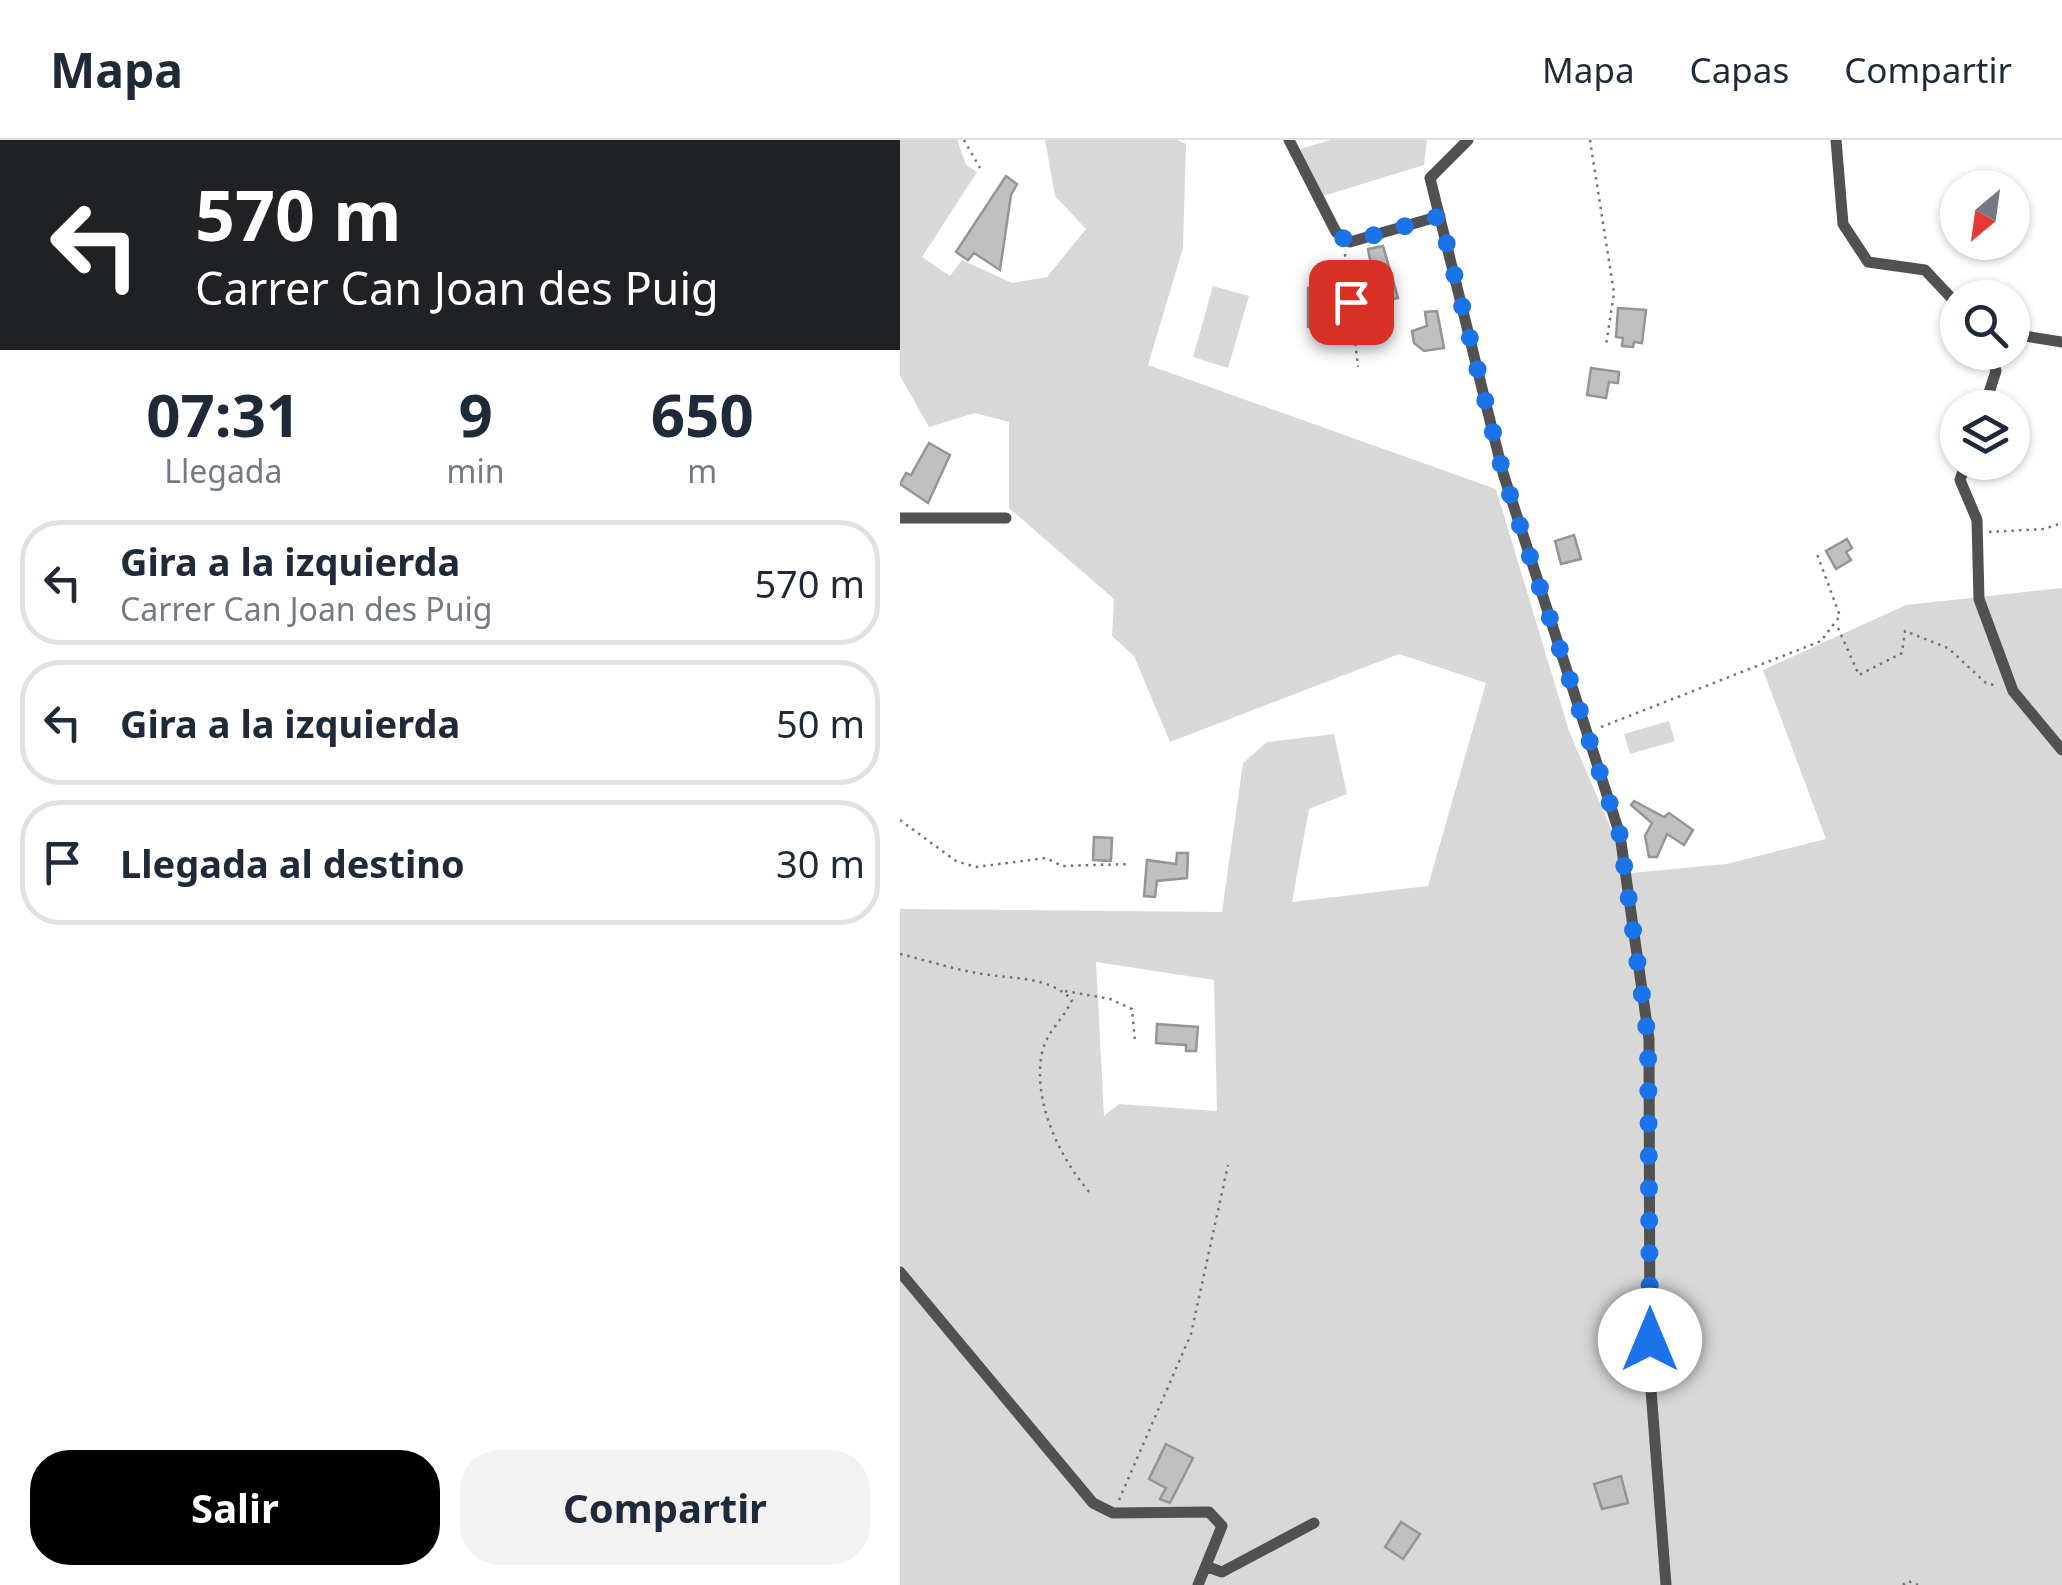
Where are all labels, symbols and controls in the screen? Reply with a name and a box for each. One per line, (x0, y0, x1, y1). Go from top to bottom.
text: Mapa (50, 37, 183, 102)
text: Mapa (1542, 46, 1635, 93)
text: Capas (1690, 46, 1789, 93)
text: Compartir (1844, 46, 2012, 93)
text: 570 m (195, 166, 402, 262)
north arrow (1940, 170, 2030, 260)
map controls (1940, 170, 2030, 480)
icon: left (30, 180, 160, 310)
text: Carrer Can Joan des Puig (195, 257, 719, 318)
pin (1309, 260, 1394, 345)
icon: arrive (1324, 275, 1379, 330)
button: search (1940, 280, 2030, 370)
text: 07:31 (146, 373, 300, 455)
text: 9 (458, 373, 493, 455)
text: 650 (651, 373, 754, 455)
button: layers (1940, 390, 2030, 480)
text: Llegada (164, 449, 282, 492)
text: min (447, 449, 505, 492)
text: m (687, 449, 717, 492)
text: Gira a la izquierda (120, 535, 460, 587)
icon: left (35, 555, 90, 610)
text: 570 m (754, 557, 865, 609)
text: Carrer Can Joan des Puig (120, 587, 492, 630)
icon: left (35, 695, 90, 750)
text: Gira a la izquierda (120, 697, 460, 749)
text: 50 m (776, 697, 865, 749)
icon: arrive (35, 835, 90, 890)
text: Llegada al destino (120, 837, 465, 889)
text: 30 m (776, 837, 865, 889)
position arrow (1598, 1288, 1702, 1392)
button: Salir (30, 1450, 440, 1565)
button: Compartir (460, 1450, 870, 1565)

